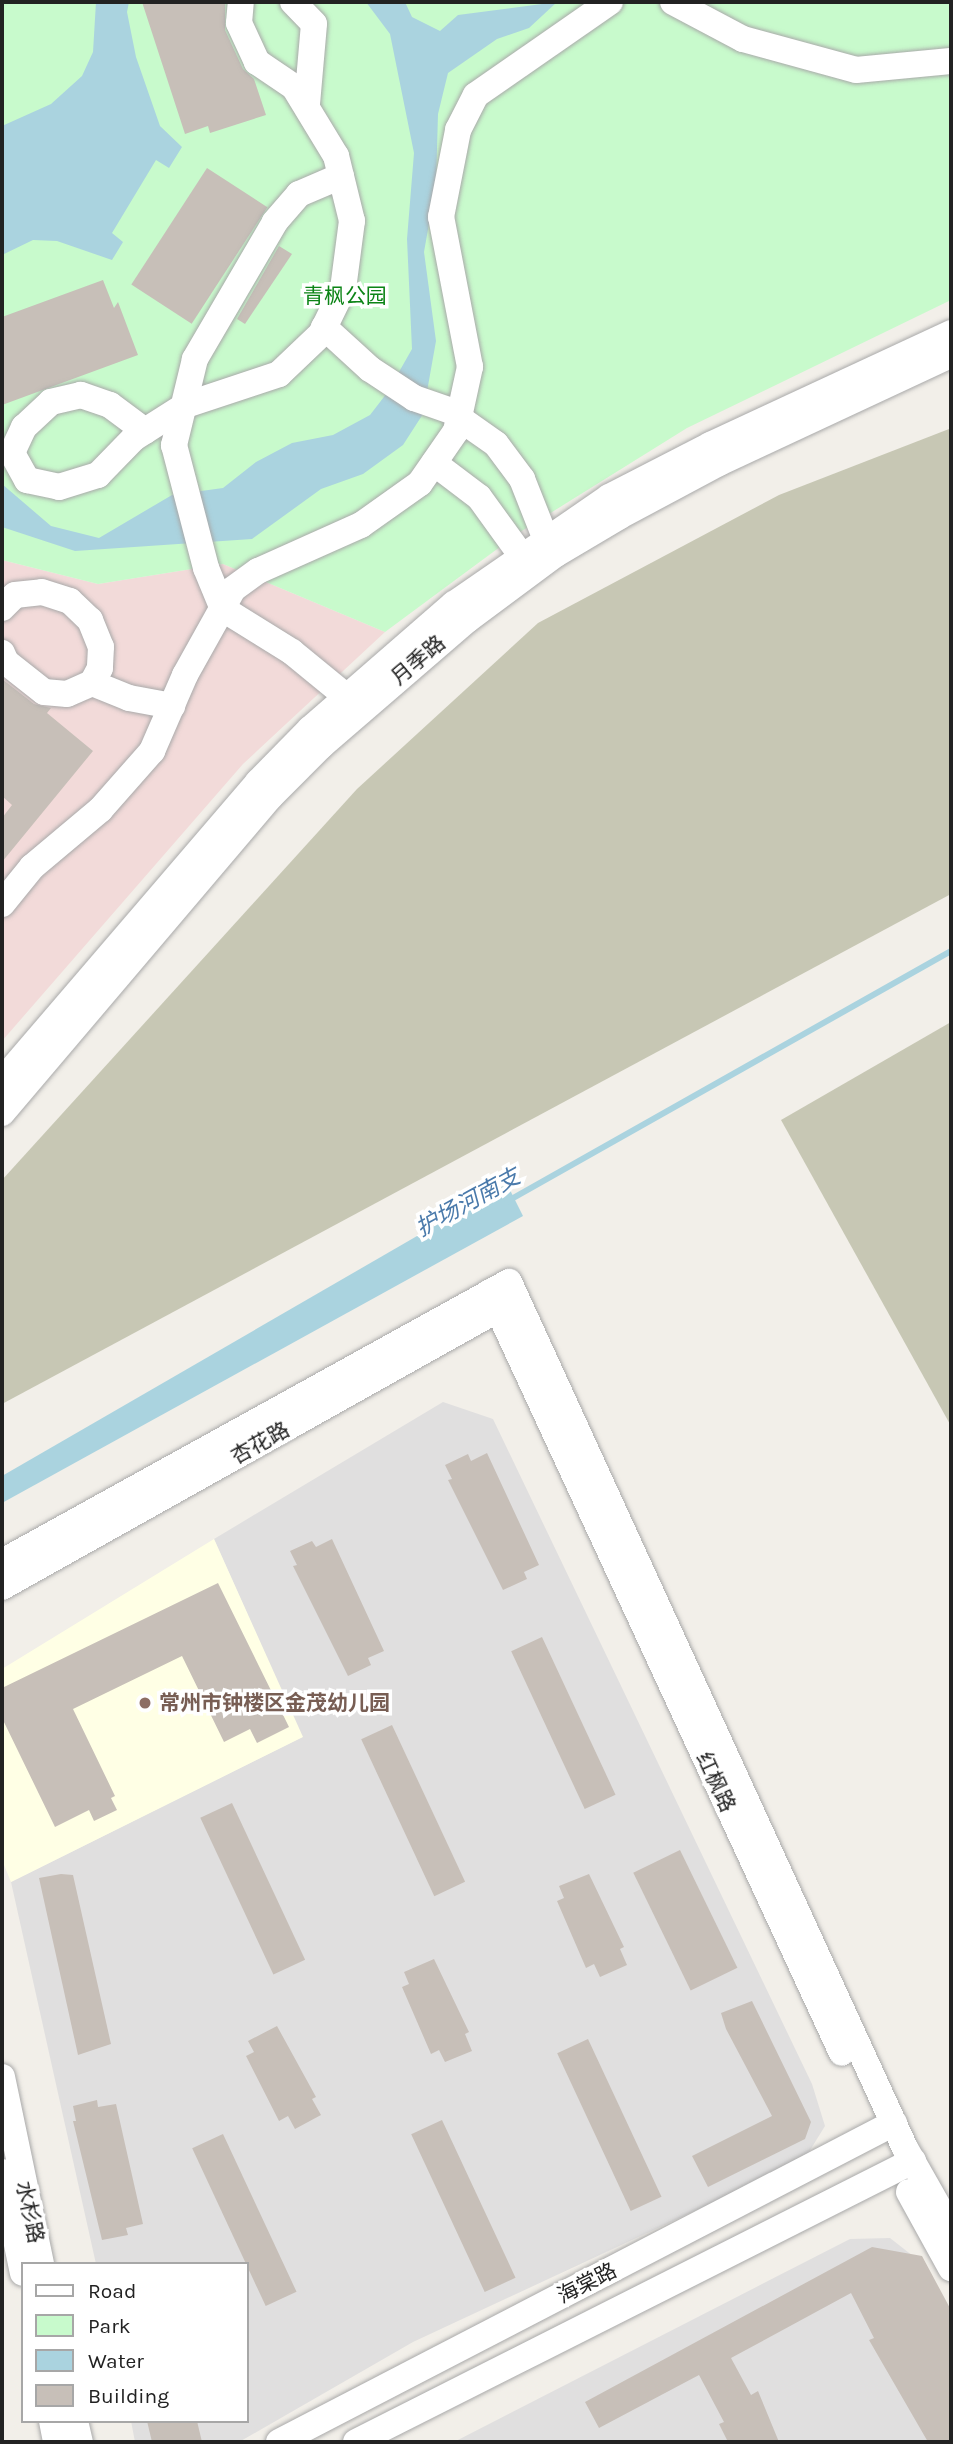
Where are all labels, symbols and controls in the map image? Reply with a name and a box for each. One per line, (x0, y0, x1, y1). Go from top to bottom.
park label: 青枫公园 (303, 283, 387, 309)
street label: 月季路 (386, 630, 450, 690)
water label: 护场河南支 (411, 1163, 525, 1243)
street label: 杏花路 (226, 1417, 294, 1469)
place label: 常州市钟楼区金茂幼儿园 (159, 1690, 390, 1716)
marker: 常州市钟楼区金茂幼儿园 (137, 1695, 153, 1711)
street label: 红枫路 (691, 1748, 741, 1816)
street label: 水杉路 (11, 2179, 49, 2245)
street label: 海棠路 (553, 2257, 621, 2309)
legend (21, 2262, 248, 2423)
text: Road (88, 2279, 136, 2303)
text: Park (88, 2314, 131, 2338)
text: Water (88, 2349, 144, 2373)
text: Building (88, 2384, 169, 2408)

